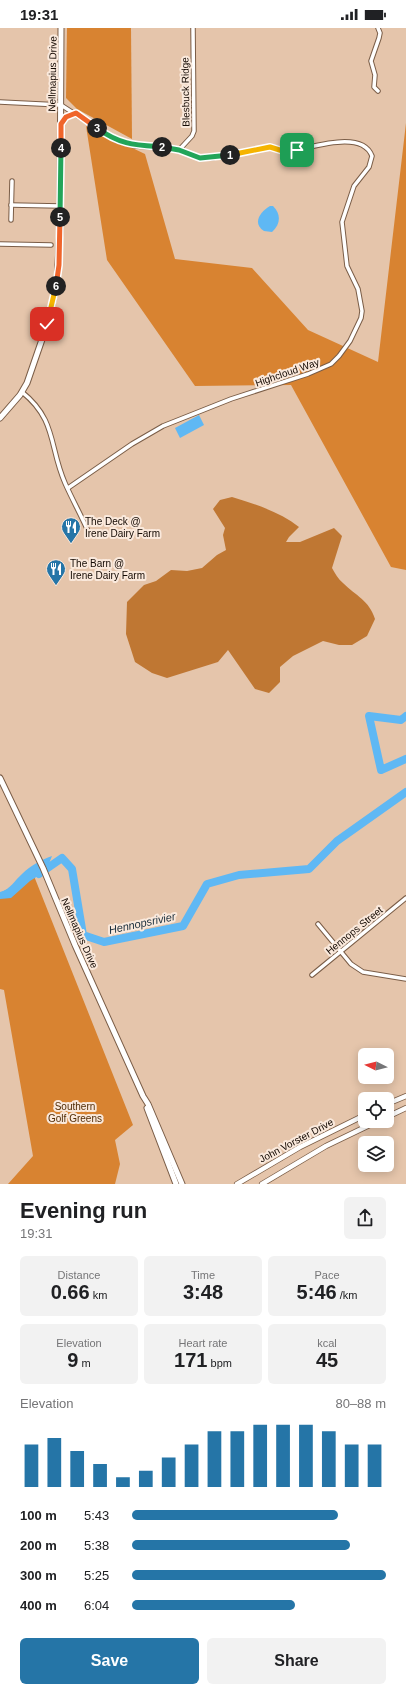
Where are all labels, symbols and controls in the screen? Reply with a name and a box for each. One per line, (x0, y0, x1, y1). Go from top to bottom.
text: 19:31 (20, 6, 58, 23)
street label: Nellmapius Drive (46, 36, 59, 112)
street label: Blesbuck Ridge (179, 57, 192, 127)
pin: 3 (87, 118, 107, 138)
text: 3 (94, 122, 100, 134)
pin (280, 133, 314, 167)
pin: 2 (152, 137, 172, 157)
pin: 4 (51, 138, 71, 158)
icon: arrive (286, 139, 308, 161)
text: 2 (159, 141, 165, 153)
text: 4 (58, 142, 64, 154)
pin: 1 (220, 145, 240, 165)
text: 1 (227, 149, 233, 161)
pin: 5 (50, 207, 70, 227)
text: 5 (57, 211, 63, 223)
pin: 6 (46, 276, 66, 296)
text: 6 (53, 280, 59, 292)
pin (30, 307, 64, 341)
icon: check (36, 313, 58, 335)
street label: Highcloud Way (254, 356, 321, 389)
restaurant icon: The Deck @ Irene Dairy Farm (60, 516, 82, 544)
place label: The Deck @ Irene Dairy Farm (85, 516, 160, 539)
restaurant icon: The Barn @ Irene Dairy Farm (45, 558, 67, 586)
place label: The Barn @ Irene Dairy Farm (70, 558, 145, 581)
street label: Nellmapius Drive (59, 896, 100, 970)
street label: Hennops Street (324, 904, 385, 957)
water label: Hennopsrivier (108, 910, 178, 936)
north arrow (358, 1048, 394, 1084)
map controls (358, 1048, 394, 1172)
button: locate (358, 1092, 394, 1128)
park label: Southern Golf Greens (48, 1101, 102, 1124)
street label: John Vorster Drive (257, 1116, 336, 1165)
button: layers (358, 1136, 394, 1172)
button: share (344, 1197, 386, 1239)
text: Evening run (20, 1198, 147, 1223)
text: 19:31 (20, 1226, 53, 1241)
text: Distance (58, 1269, 100, 1281)
text: Time (191, 1269, 215, 1281)
text: Pace (314, 1269, 340, 1281)
text: 0.66 (51, 1281, 90, 1303)
text: 3:48 (183, 1281, 223, 1303)
text: 5:46 (297, 1281, 337, 1303)
text: km (90, 1289, 107, 1301)
text: /km (337, 1289, 357, 1301)
text: Elevation (56, 1337, 102, 1349)
text: Heart rate (179, 1337, 227, 1349)
text: kcal (317, 1337, 337, 1349)
text: 9 (67, 1349, 78, 1371)
text: 171 (174, 1349, 207, 1371)
text: 45 (316, 1349, 338, 1371)
text: m (78, 1357, 91, 1369)
text: bpm (207, 1357, 232, 1369)
text: Elevation (20, 1396, 73, 1411)
text: 80–88 m (335, 1396, 386, 1411)
text: 100 m (20, 1508, 57, 1523)
text: 5:43 (84, 1508, 109, 1523)
text: 200 m (20, 1538, 57, 1553)
text: 5:38 (84, 1538, 109, 1553)
text: 300 m (20, 1568, 57, 1583)
text: 5:25 (84, 1568, 109, 1583)
text: 400 m (20, 1598, 57, 1613)
text: 6:04 (84, 1598, 109, 1613)
button: Save (20, 1638, 199, 1684)
button: Share (207, 1638, 386, 1684)

